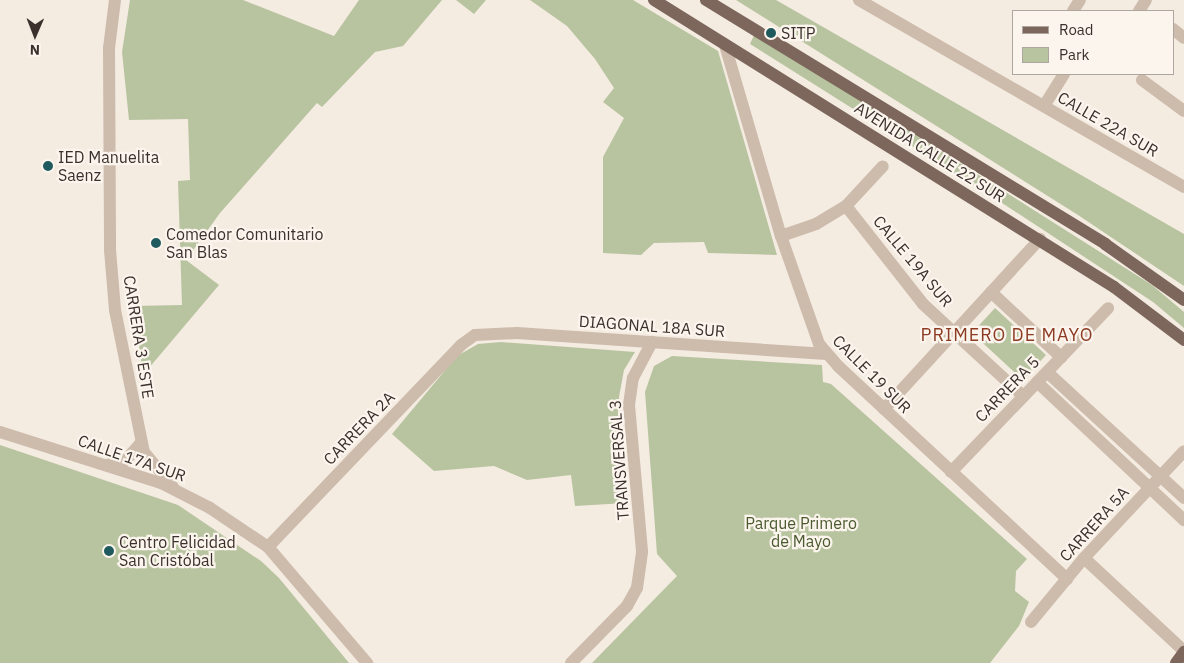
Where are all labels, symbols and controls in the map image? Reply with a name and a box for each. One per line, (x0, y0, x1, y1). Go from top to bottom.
north arrow (10, 10, 60, 60)
legend (1012, 10, 1174, 75)
text: Road (1059, 20, 1094, 39)
place label: SITP (781, 23, 815, 43)
marker: SITP (765, 27, 777, 39)
text: N (30, 41, 40, 59)
text: Park (1059, 45, 1089, 64)
street label: CALLE 22A SUR (1054, 87, 1162, 161)
street label: AVENIDA CALLE 22 SUR (851, 98, 1009, 206)
place label: IED Manuelita Saenz (58, 147, 159, 185)
marker: IED Manuelita Saenz (42, 160, 54, 172)
street label: CALLE 19A SUR (869, 212, 957, 310)
place label: Comedor Comunitario San Blas (166, 224, 324, 262)
marker: Comedor Comunitario San Blas (150, 237, 162, 249)
street label: CARRERA 3 ESTE (120, 274, 158, 400)
street label: DIAGONAL 18A SUR (578, 311, 726, 341)
district label: PRIMERO DE MAYO (919, 324, 1095, 346)
street label: CALLE 19 SUR (829, 331, 915, 417)
street label: CARRERA 5 (971, 352, 1043, 426)
street label: CARRERA 2A (319, 387, 399, 469)
street label: TRANSVERSAL 3 (605, 399, 633, 521)
street label: CALLE 17A SUR (75, 431, 189, 485)
street label: CARRERA 5A (1055, 483, 1133, 565)
park label: Parque Primero de Mayo (745, 513, 857, 551)
place label: Centro Felicidad San Cristóbal (119, 532, 236, 570)
marker: Centro Felicidad San Cristóbal (103, 545, 115, 557)

